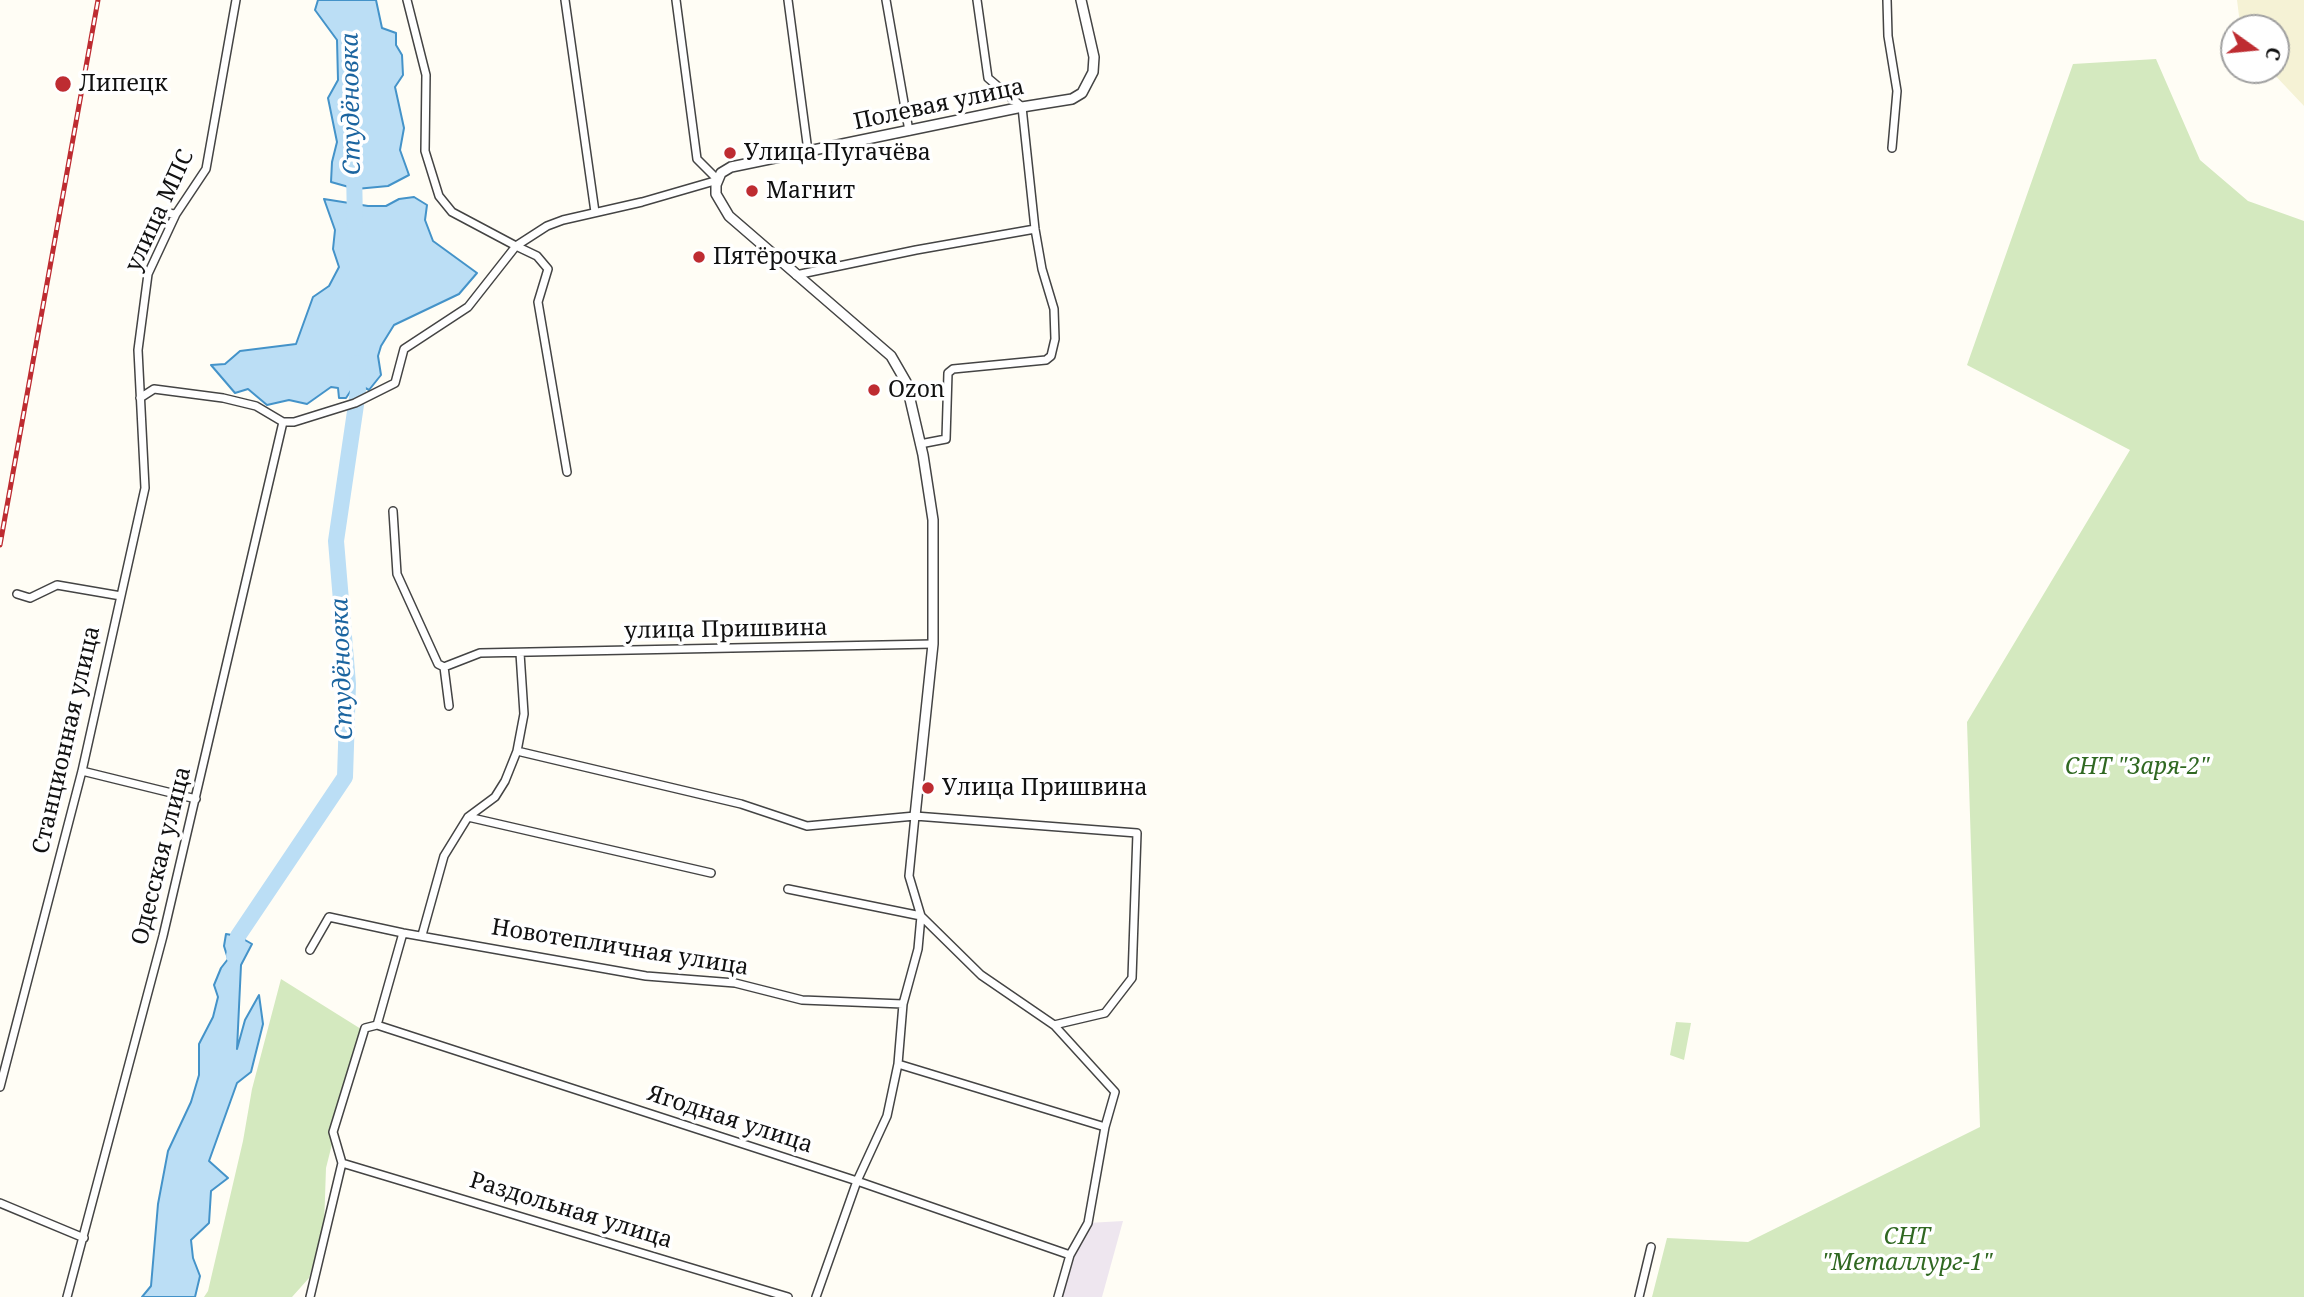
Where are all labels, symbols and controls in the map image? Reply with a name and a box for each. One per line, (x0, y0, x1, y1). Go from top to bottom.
north arrow (2220, 14, 2290, 84)
water label: Студёновка (336, 32, 368, 176)
text: С (2259, 45, 2288, 63)
place label: Липецк (79, 70, 168, 98)
street label: Полевая улица (851, 73, 1027, 137)
marker: Липецк (53, 74, 73, 94)
place label: Улица Пугачёва (744, 139, 931, 167)
marker: Улица Пугачёва (722, 145, 738, 161)
street label: улица МПС (120, 146, 200, 276)
place label: Магнит (766, 177, 855, 205)
marker: Магнит (744, 183, 760, 199)
place label: Пятёрочка (713, 243, 838, 271)
marker: Пятёрочка (691, 249, 707, 265)
place label: Ozon (888, 376, 945, 404)
marker: Ozon (866, 382, 882, 398)
water label: Студёновка (326, 597, 360, 741)
street label: улица Пришвина (624, 614, 828, 646)
street label: Станционная улица (27, 623, 107, 857)
park label: СНТ "Заря-2" (2065, 753, 2209, 781)
street label: Одесская улица (126, 764, 198, 948)
place label: Улица Пришвина (942, 774, 1148, 802)
marker: Улица Пришвина (920, 780, 936, 796)
street label: Новотепличная улица (489, 914, 751, 982)
street label: Ягодная улица (644, 1080, 816, 1160)
street label: Раздольная улица (466, 1167, 676, 1255)
park label: СНТ "Металлург-1" (1822, 1223, 1992, 1277)

